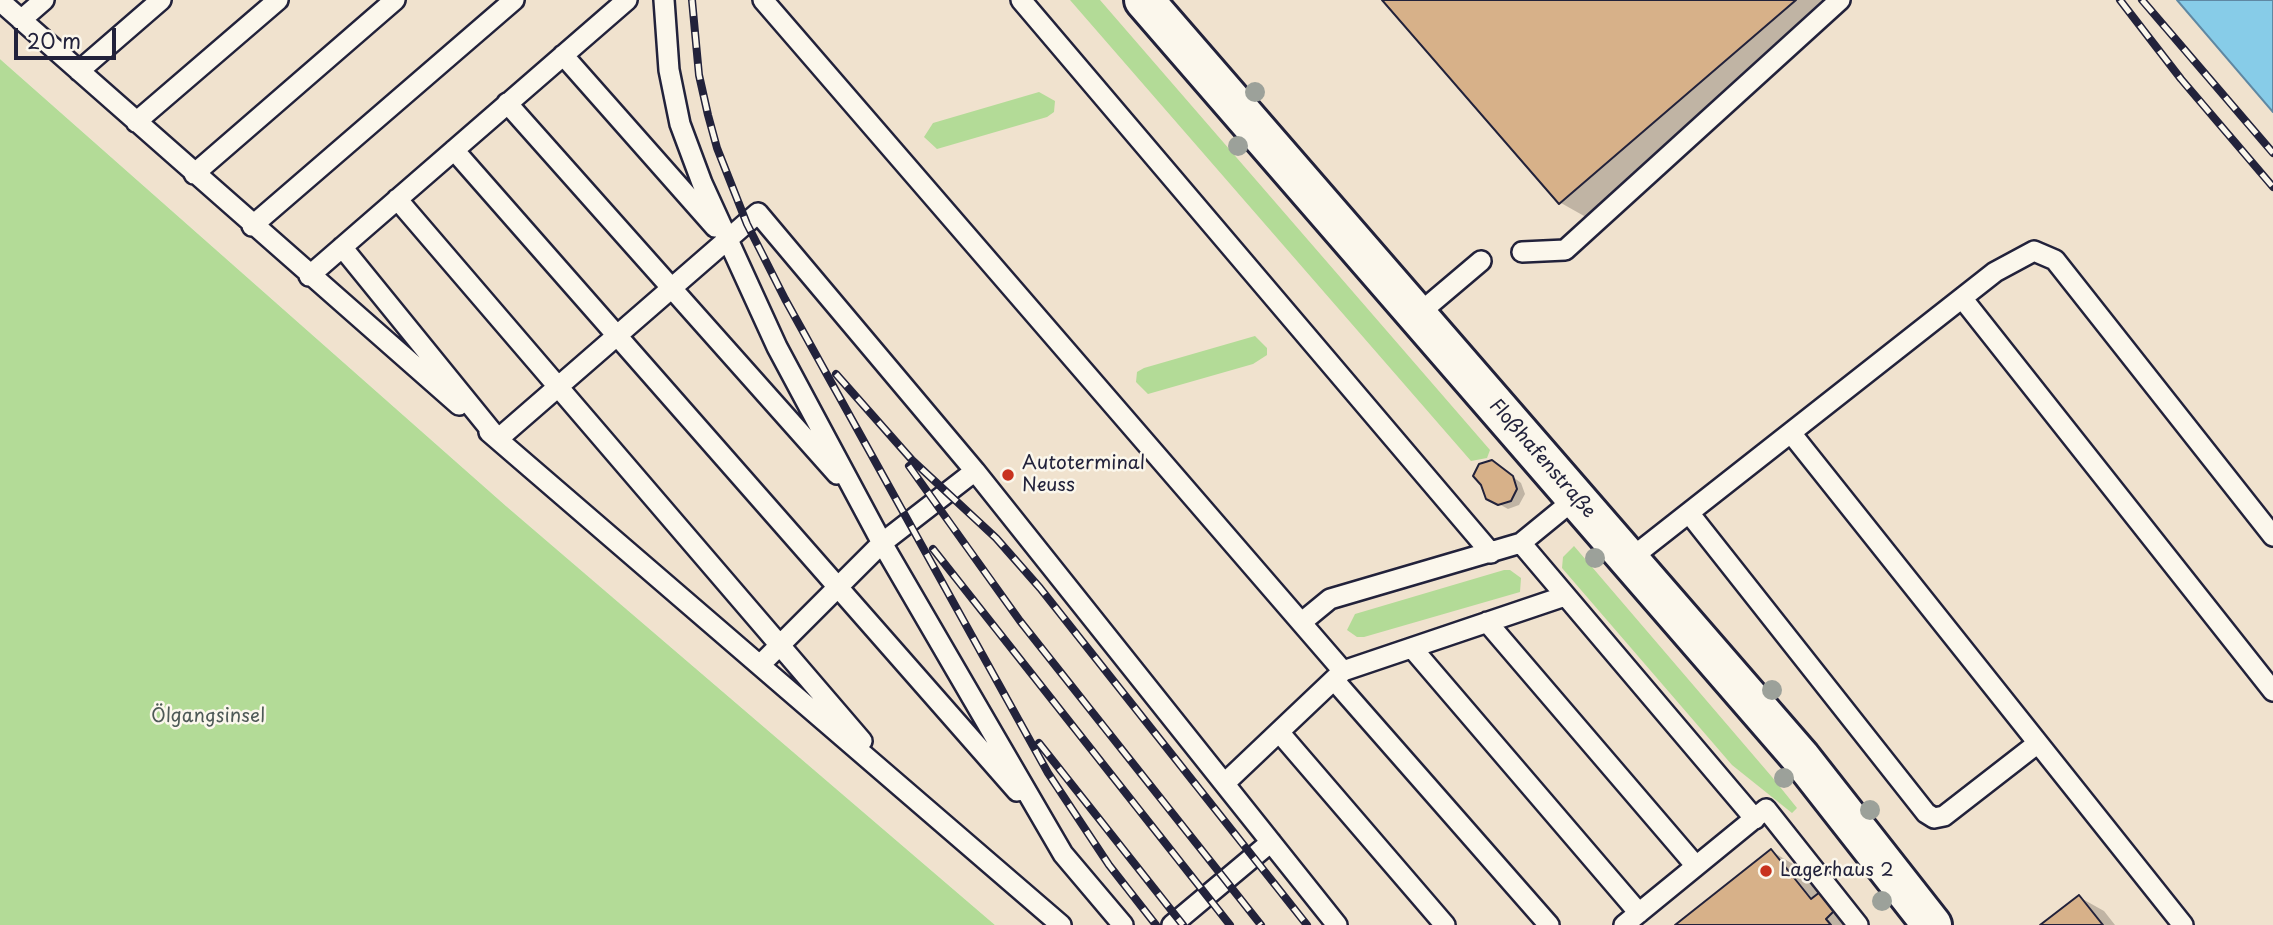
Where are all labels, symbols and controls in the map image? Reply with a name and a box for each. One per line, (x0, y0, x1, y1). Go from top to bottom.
scale bar (18, 14, 119, 58)
text: 20 m (27, 24, 81, 56)
street label: Floßhafenstraße (1484, 395, 1600, 523)
place label: Autoterminal Neuss (1022, 453, 1145, 497)
marker: Autoterminal Neuss (1000, 467, 1016, 483)
park label: Ölgangsinsel (151, 706, 265, 728)
place label: Lagerhaus 2 (1780, 860, 1894, 882)
marker: Lagerhaus 2 (1758, 863, 1774, 879)

